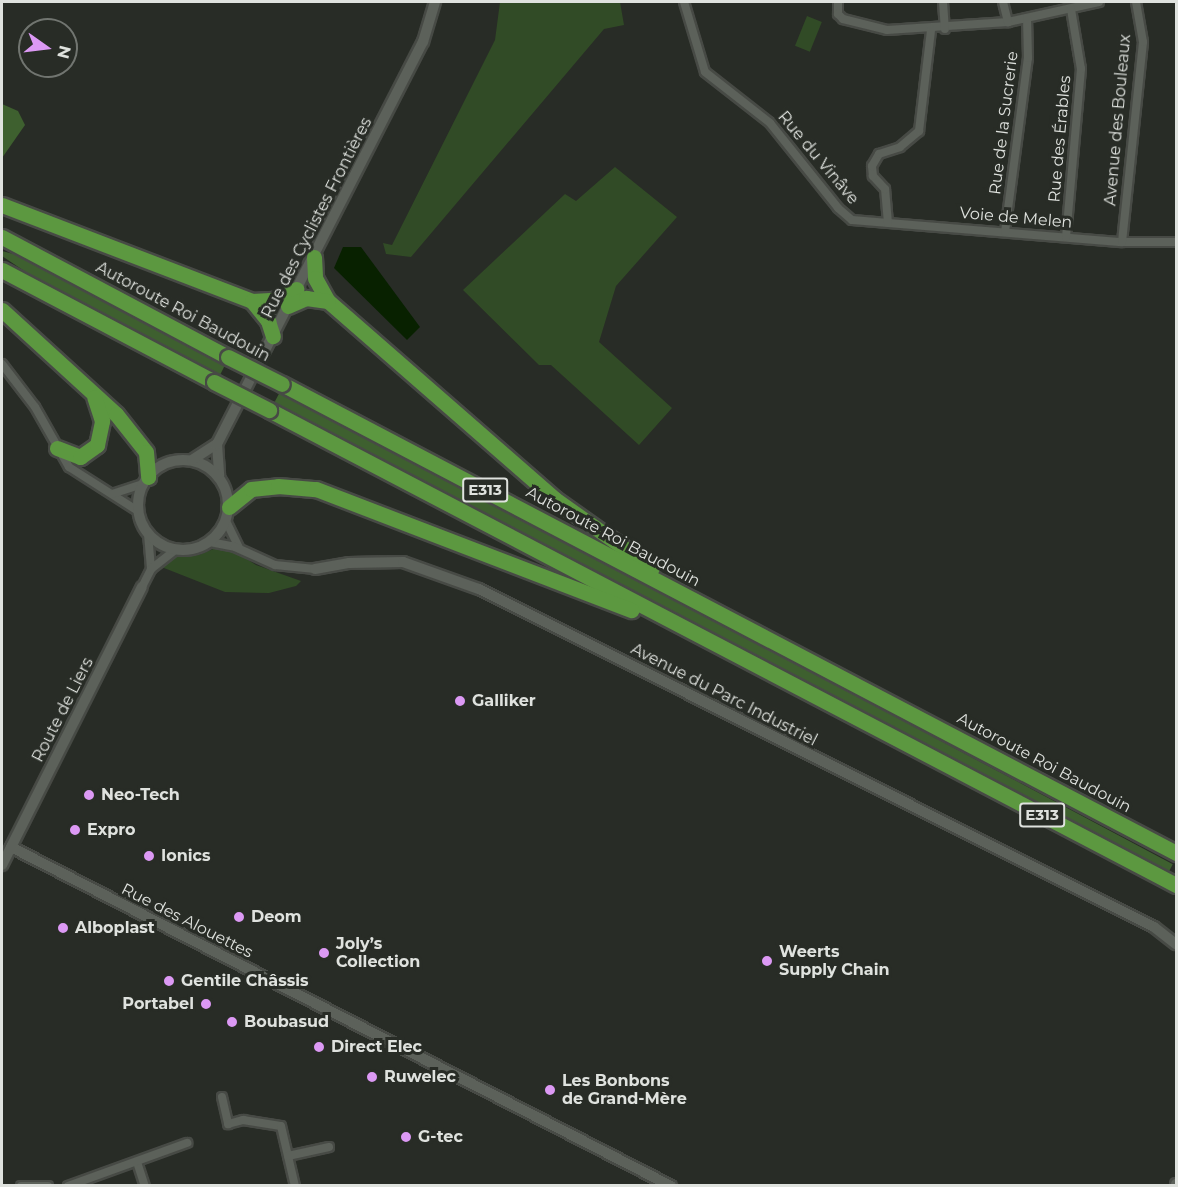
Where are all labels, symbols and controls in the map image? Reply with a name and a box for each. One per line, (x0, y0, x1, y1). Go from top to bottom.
north arrow (18, 18, 78, 78)
street label: Avenue des Bouleaux (1101, 33, 1135, 207)
text: N (53, 43, 75, 61)
street label: Rue de la Sucrerie (986, 50, 1022, 196)
street label: Rue des Érables (1045, 75, 1075, 203)
street label: Rue du Vinâve (774, 108, 862, 208)
street label: Rue des Cyclistes Frontières (258, 114, 376, 322)
street label: Voie de Melen (959, 204, 1073, 232)
street label: Autoroute Roi Baudouin (93, 258, 273, 366)
road number: E313 (461, 478, 509, 502)
street label: Autoroute Roi Baudouin (523, 483, 703, 591)
street label: Avenue du Parc Industriel (628, 640, 820, 750)
street label: Route de Liers (28, 655, 98, 765)
place label: Galliker (472, 691, 536, 711)
marker: Galliker (453, 694, 467, 708)
street label: Autoroute Roi Baudouin (954, 709, 1134, 817)
place label: Neo-Tech (101, 785, 180, 805)
marker: Neo-Tech (82, 788, 96, 802)
road number: E313 (1018, 803, 1066, 827)
place label: Expro (87, 820, 135, 840)
marker: Expro (68, 823, 82, 837)
place label: Ionics (161, 846, 211, 866)
marker: Ionics (142, 849, 156, 863)
street label: Rue des Alouettes (118, 880, 256, 962)
place label: Deom (251, 907, 302, 927)
marker: Deom (232, 910, 246, 924)
place label: Alboplast (75, 918, 155, 938)
marker: Alboplast (56, 921, 70, 935)
place label: Joly’s Collection (336, 934, 420, 972)
place label: Weerts Supply Chain (779, 942, 890, 980)
marker: Joly’s Collection (317, 946, 331, 960)
marker: Weerts Supply Chain (760, 954, 774, 968)
place label: Gentile Châssis (181, 971, 309, 991)
marker: Gentile Châssis (162, 974, 176, 988)
place label: Portabel (122, 994, 194, 1014)
marker: Portabel (199, 997, 213, 1011)
place label: Boubasud (244, 1012, 329, 1032)
marker: Boubasud (225, 1015, 239, 1029)
place label: Direct Elec (331, 1037, 422, 1057)
marker: Direct Elec (312, 1040, 326, 1054)
place label: Ruwelec (384, 1067, 456, 1087)
marker: Ruwelec (365, 1070, 379, 1084)
place label: Les Bonbons de Grand-Mère (562, 1071, 687, 1109)
marker: Les Bonbons de Grand-Mère (543, 1083, 557, 1097)
place label: G-tec (418, 1127, 463, 1147)
marker: G-tec (399, 1130, 413, 1144)

